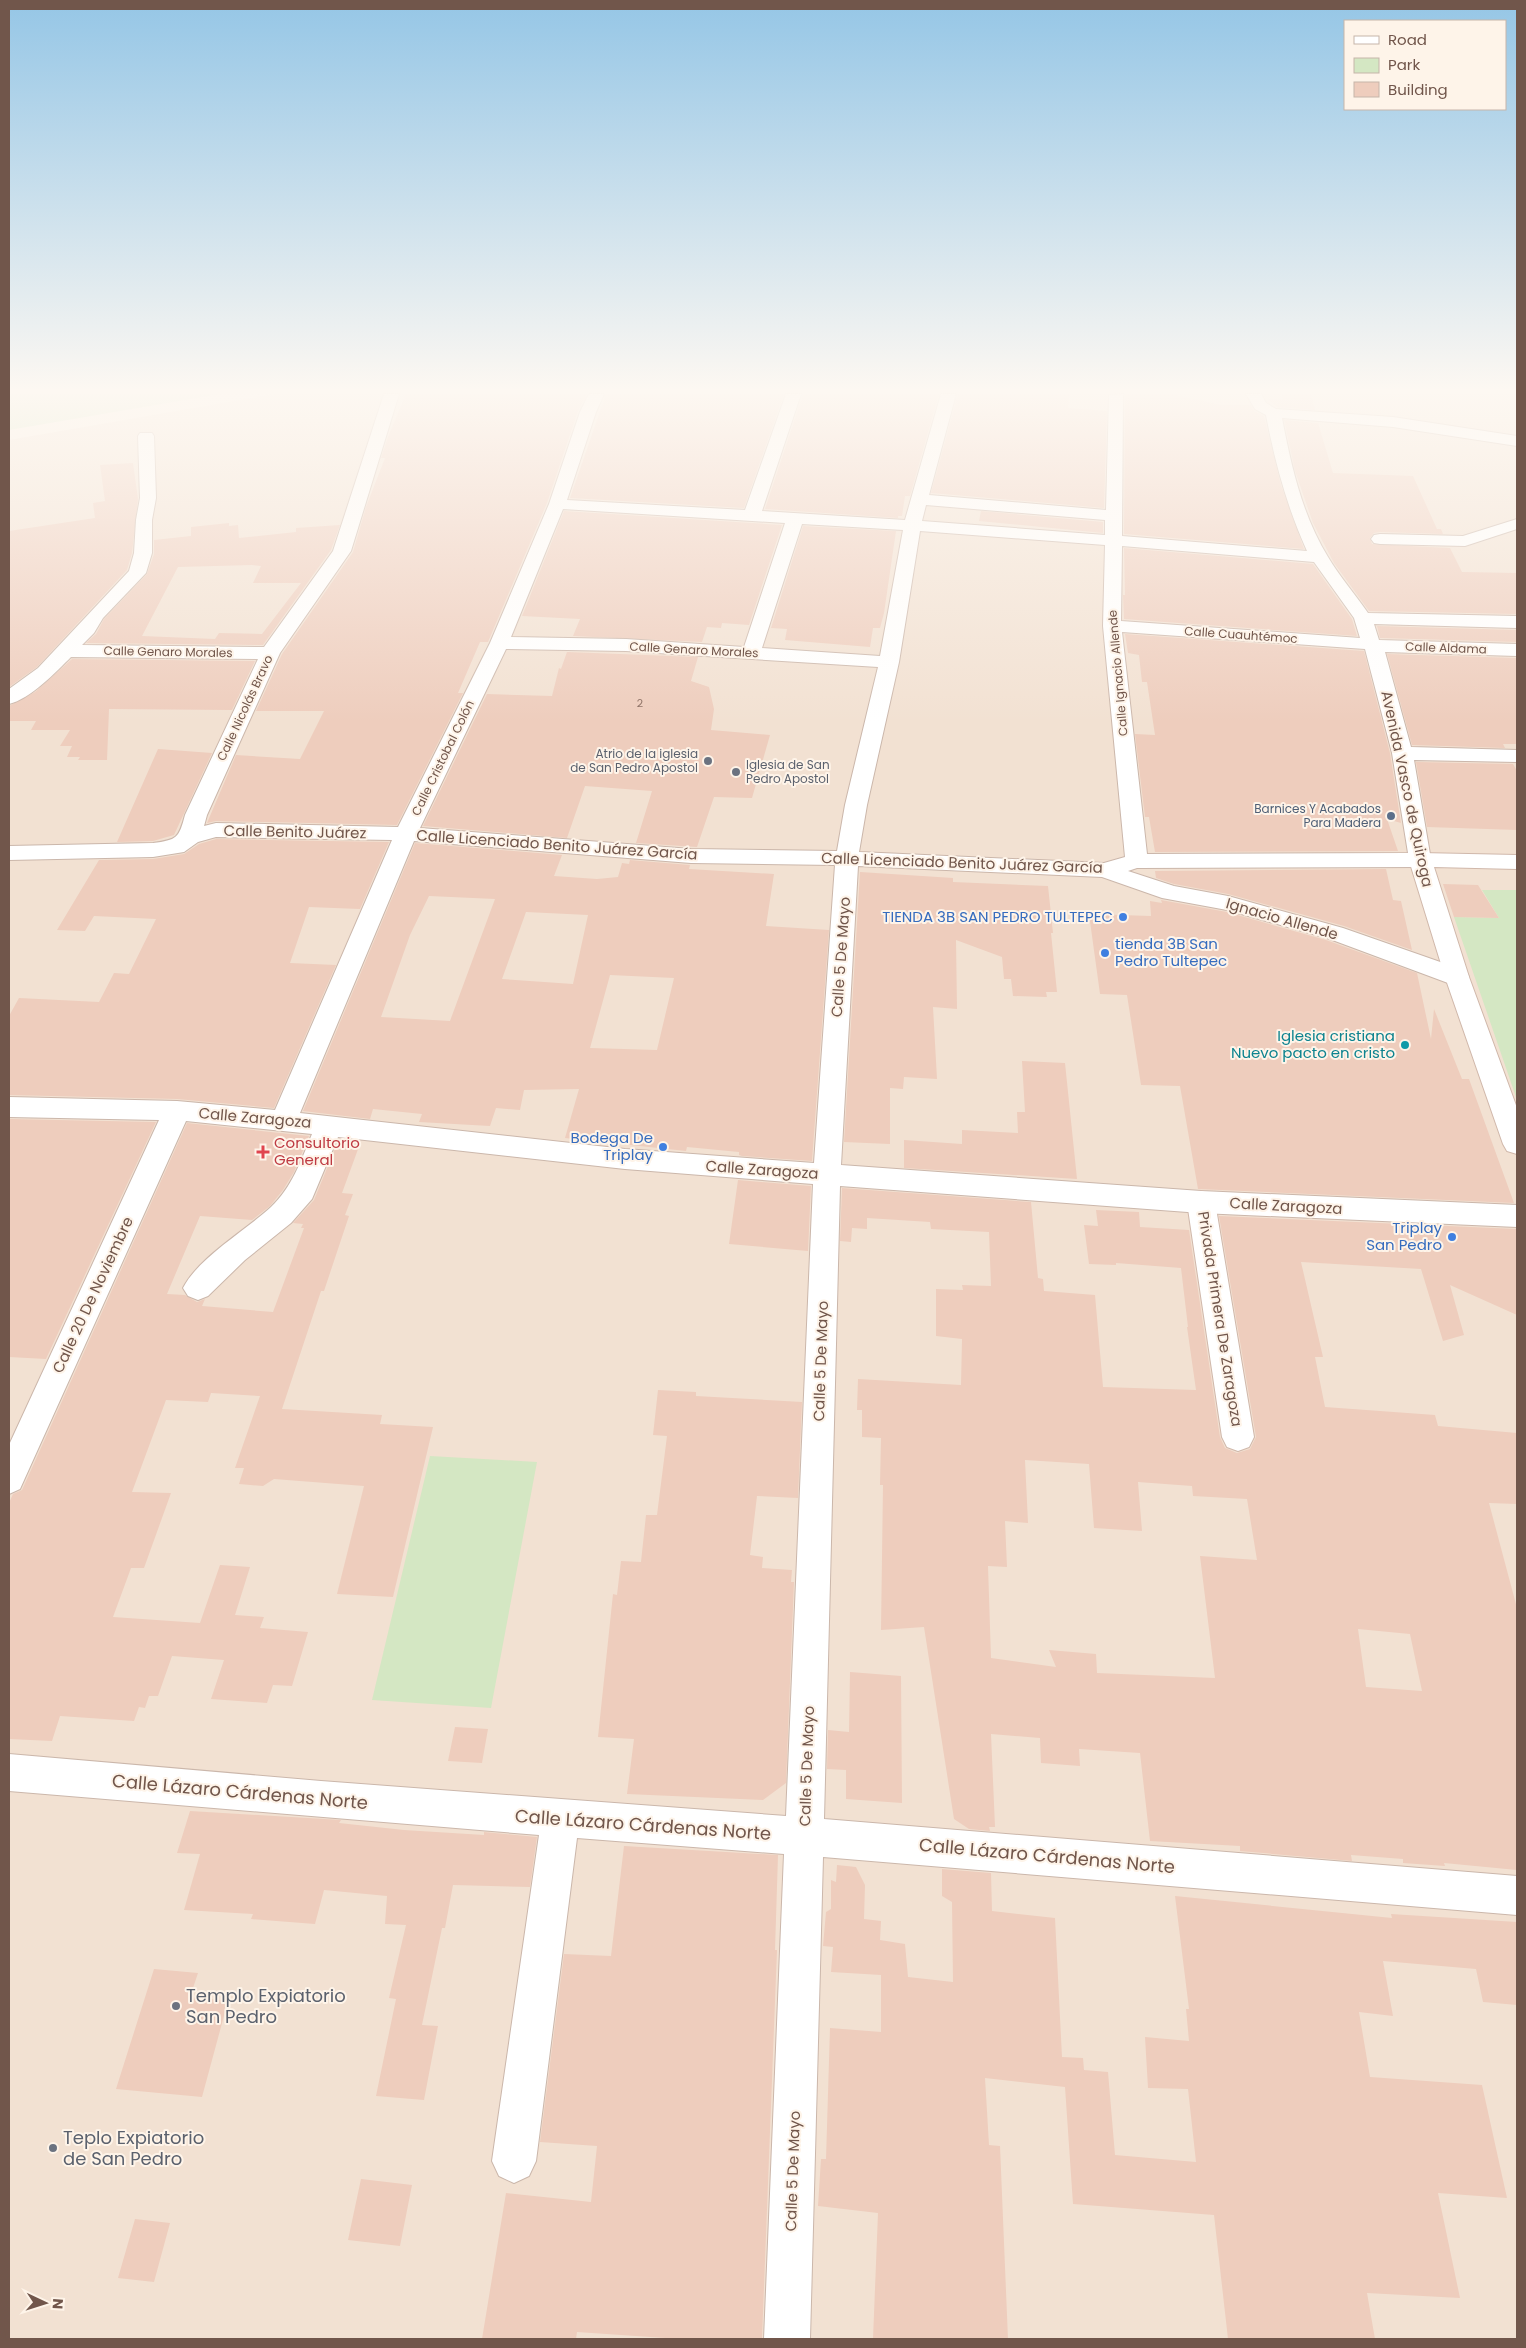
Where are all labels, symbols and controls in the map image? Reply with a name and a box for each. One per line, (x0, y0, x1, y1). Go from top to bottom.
legend (1344, 20, 1506, 110)
text: Road (1388, 29, 1427, 50)
text: Park (1388, 54, 1420, 75)
text: Building (1388, 79, 1448, 100)
street label: Calle Ignacio Allende (1104, 609, 1131, 737)
street label: Calle Cuauhtémoc (1184, 622, 1298, 647)
street label: Calle Genaro Morales (629, 638, 759, 661)
street label: Calle Aldama (1405, 638, 1487, 657)
street label: Calle Genaro Morales (103, 642, 233, 661)
street label: Calle Nicolás Bravo (213, 652, 277, 764)
street label: Avenida Vasco de Quiroga (1376, 689, 1439, 889)
house number: 2 (637, 695, 643, 711)
street label: Calle Cristobal Colón (407, 697, 478, 818)
place label: Atrio de la iglesia de San Pedro Apostol (570, 745, 698, 776)
marker: Atrio de la iglesia de San Pedro Apostol (702, 755, 714, 767)
place label: Iglesia de San Pedro Apostol (746, 756, 830, 787)
marker: Iglesia de San Pedro Apostol (730, 766, 742, 778)
place label: Barnices Y Acabados Para Madera (1254, 800, 1381, 831)
marker: Barnices Y Acabados Para Madera (1385, 810, 1397, 822)
street label: Calle Benito Juárez (224, 820, 367, 843)
street label: Calle Licenciado Benito Juárez García (416, 824, 698, 865)
street label: Calle Licenciado Benito Juárez García (821, 847, 1103, 878)
street label: Ignacio Allende (1224, 892, 1341, 945)
street label: Calle 5 De Mayo (826, 896, 855, 1018)
place label: TIENDA 3B SAN PEDRO TULTEPEC (882, 906, 1113, 927)
marker: TIENDA 3B SAN PEDRO TULTEPEC (1117, 911, 1129, 923)
place label: tienda 3B San Pedro Tultepec (1115, 933, 1227, 971)
marker: tienda 3B San Pedro Tultepec (1099, 947, 1111, 959)
place label: Iglesia cristiana Nuevo pacto en cristo (1231, 1025, 1395, 1063)
marker: Iglesia cristiana Nuevo pacto en cristo (1399, 1039, 1411, 1051)
street label: Calle Zaragoza (198, 1102, 312, 1133)
place label: Bodega De Triplay (571, 1127, 654, 1165)
place label: Consultorio General (274, 1132, 360, 1170)
marker: Bodega De Triplay (657, 1141, 669, 1153)
marker: Consultorio General (256, 1145, 270, 1159)
street label: Calle Zaragoza (705, 1155, 819, 1184)
street label: Calle Zaragoza (1229, 1192, 1343, 1219)
street label: Privada Primera De Zaragoza (1193, 1210, 1248, 1428)
street label: Calle 20 De Noviembre (47, 1213, 138, 1376)
place label: Triplay San Pedro (1366, 1217, 1443, 1255)
marker: Triplay San Pedro (1446, 1231, 1458, 1243)
street label: Calle 5 De Mayo (808, 1300, 833, 1422)
street label: Calle 5 De Mayo (794, 1705, 819, 1827)
street label: Calle Lázaro Cárdenas Norte (111, 1768, 369, 1815)
street label: Calle Lázaro Cárdenas Norte (514, 1803, 772, 1846)
street label: Calle Lázaro Cárdenas Norte (918, 1832, 1176, 1879)
place label: Templo Expiatorio San Pedro (186, 1983, 346, 2029)
marker: Templo Expiatorio San Pedro (170, 2000, 182, 2012)
street label: Calle 5 De Mayo (780, 2110, 805, 2232)
place label: Teplo Expiatorio de San Pedro (63, 2125, 204, 2171)
marker: Teplo Expiatorio de San Pedro (47, 2142, 59, 2154)
north arrow (20, 2278, 70, 2328)
text: N (48, 2298, 68, 2310)

